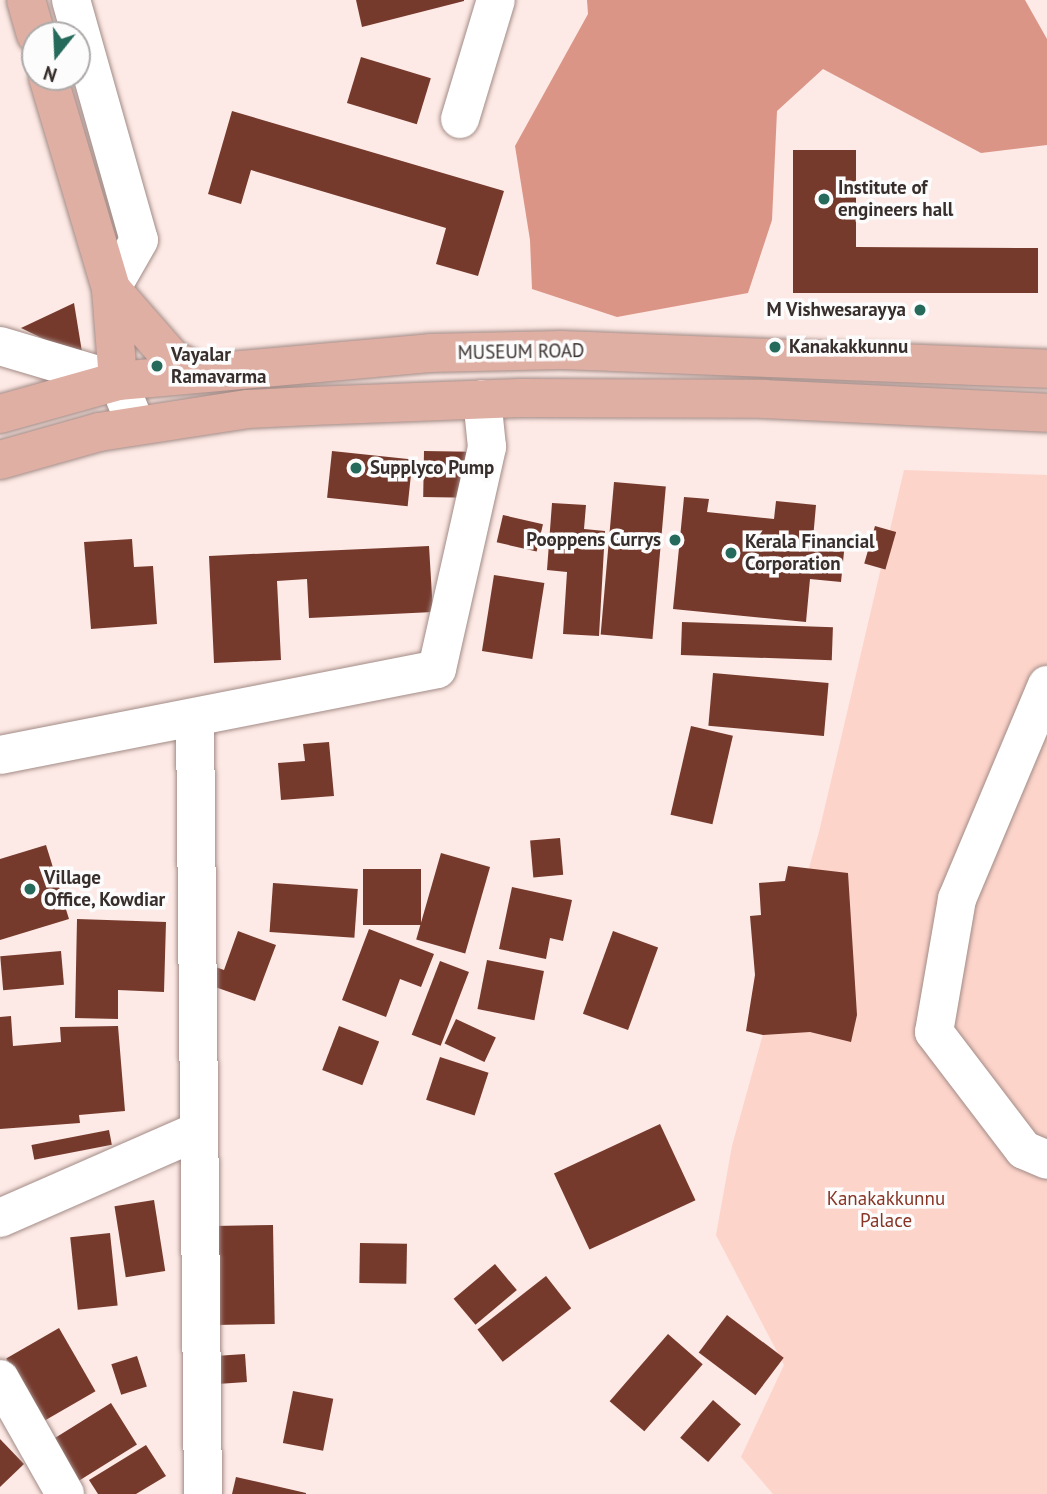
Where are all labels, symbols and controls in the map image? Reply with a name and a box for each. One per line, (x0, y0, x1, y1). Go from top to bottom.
north arrow (21, 21, 91, 91)
text: N (40, 61, 60, 87)
place label: Institute of engineers hall (838, 177, 953, 221)
marker: Institute of engineers hall (816, 191, 832, 207)
place label: M Vishwesarayya (766, 299, 906, 321)
marker: M Vishwesarayya (912, 302, 928, 318)
place label: Kanakakkunnu (789, 336, 908, 358)
street label: MUSEUM ROAD (457, 339, 585, 365)
marker: Kanakakkunnu (767, 339, 783, 355)
place label: Vayalar Ramavarma (171, 344, 266, 388)
marker: Vayalar Ramavarma (149, 358, 165, 374)
place label: Supplyco Pump (370, 457, 494, 479)
marker: Supplyco Pump (348, 460, 364, 476)
place label: Pooppens Currys (526, 529, 661, 551)
place label: Kerala Financial Corporation (745, 531, 875, 575)
marker: Pooppens Currys (667, 532, 683, 548)
marker: Kerala Financial Corporation (723, 545, 739, 561)
place label: Village Office, Kowdiar (44, 867, 167, 911)
marker: Village Office, Kowdiar (22, 881, 38, 897)
park label: Kanakakkunnu Palace (827, 1188, 945, 1232)

